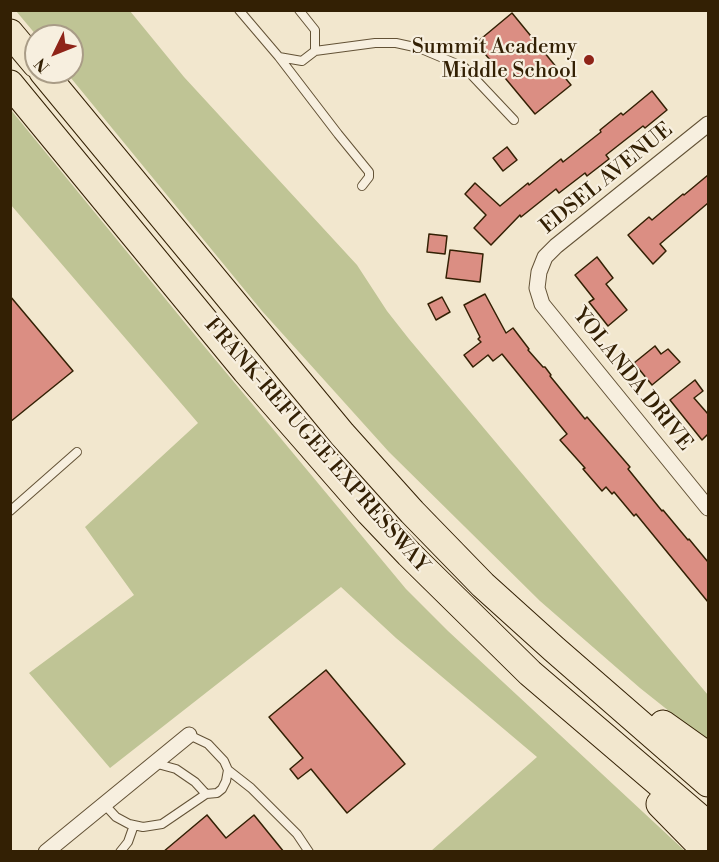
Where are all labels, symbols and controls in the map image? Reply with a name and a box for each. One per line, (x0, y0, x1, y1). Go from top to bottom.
north arrow (24, 24, 84, 84)
place label: Summit Academy Middle School (412, 35, 577, 85)
text: N (31, 53, 54, 76)
marker: Summit Academy Middle School (582, 53, 596, 67)
street label: EDSEL AVENUE (536, 118, 678, 240)
street label: YOLANDA DRIVE (567, 304, 697, 456)
street label: FRANK-REFUGEE EXPRESSWAY (199, 314, 433, 578)

